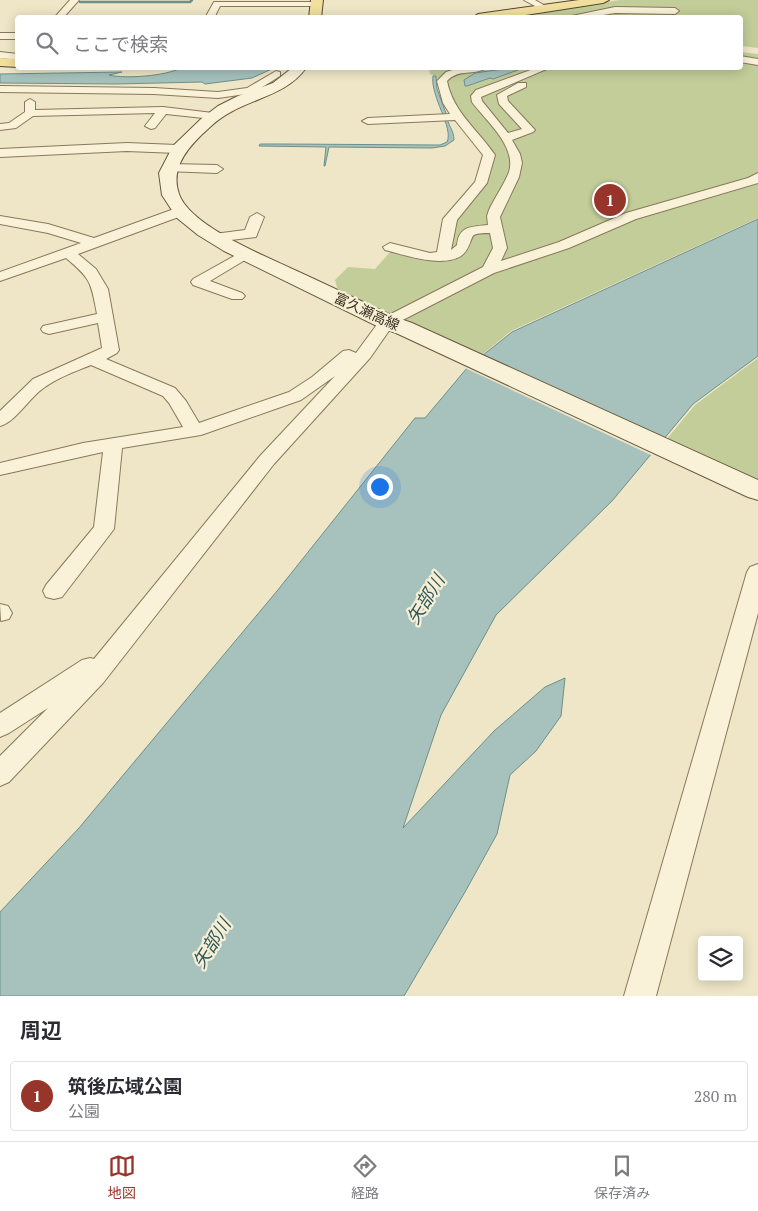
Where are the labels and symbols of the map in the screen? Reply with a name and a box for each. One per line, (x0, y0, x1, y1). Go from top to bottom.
pin: 1 (594, 181, 626, 219)
street label: 富久瀬高線 (331, 288, 403, 334)
your location (367, 474, 393, 500)
water label: 矢部川 (401, 568, 451, 628)
water label: 矢部川 (187, 912, 237, 972)

